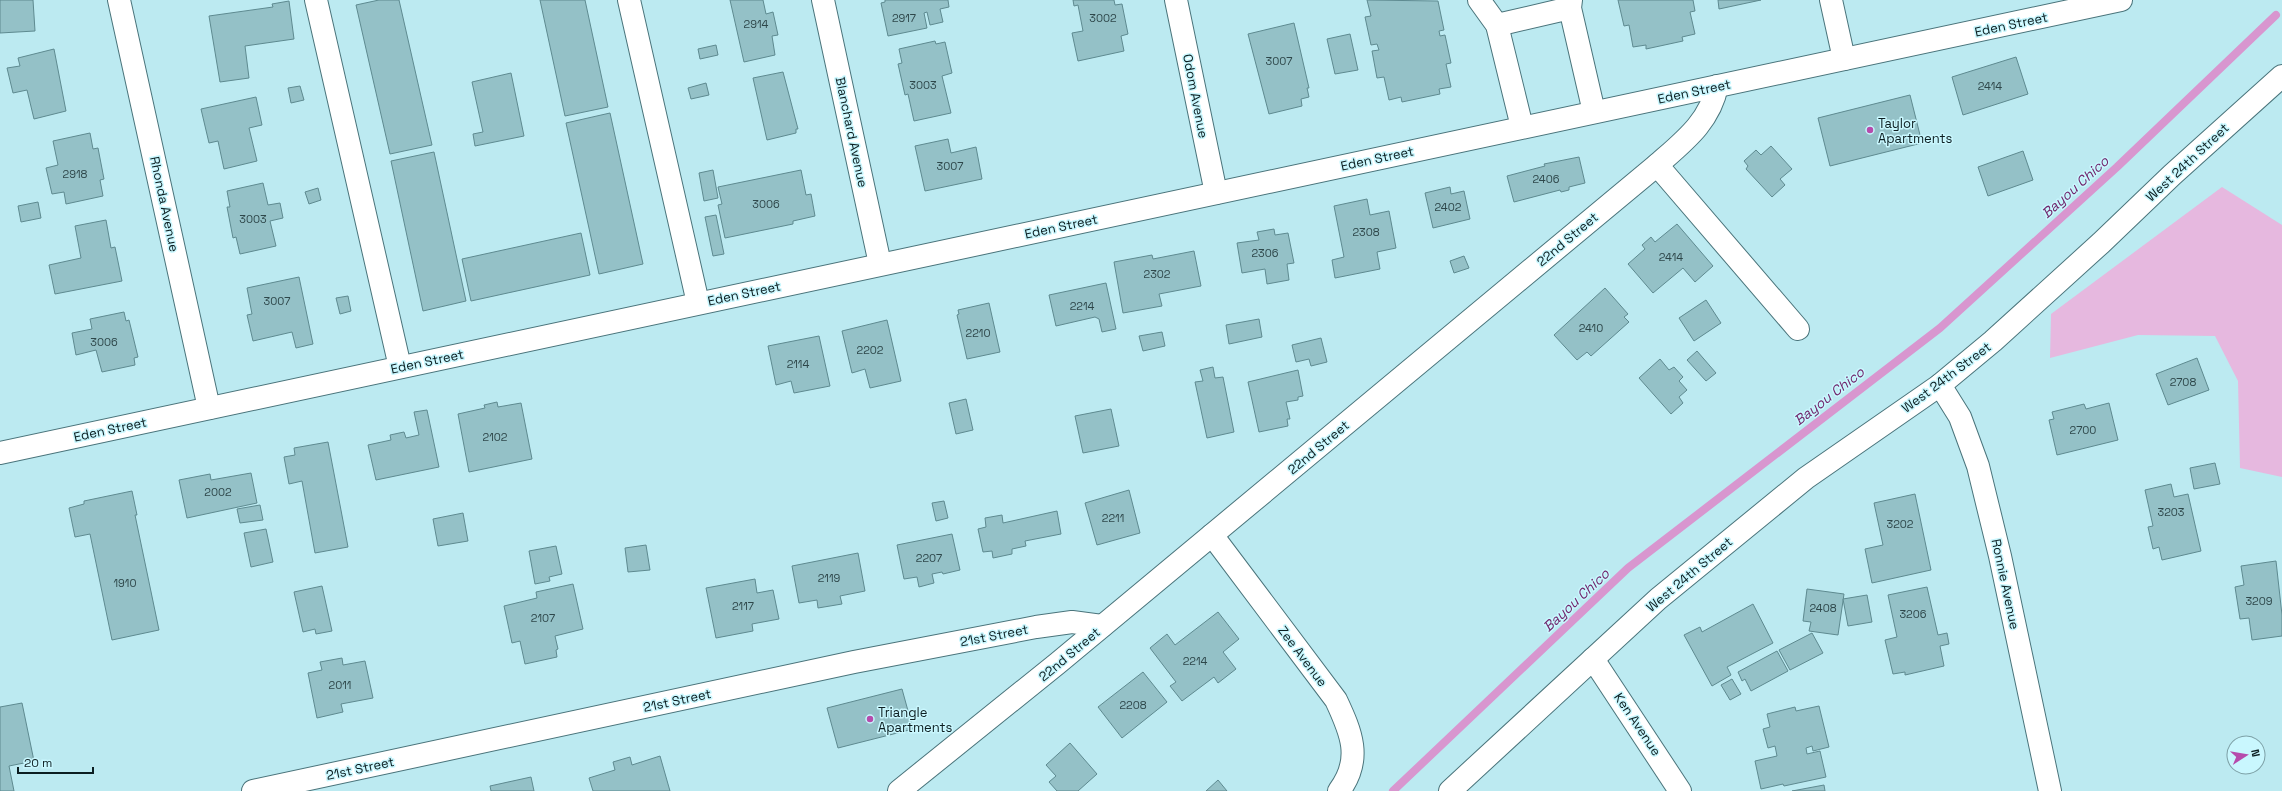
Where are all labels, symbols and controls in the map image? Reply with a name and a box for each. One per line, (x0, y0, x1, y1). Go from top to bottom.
street label: Eden Street (1973, 8, 2049, 41)
house number: 2917 (892, 11, 916, 25)
house number: 3002 (1089, 11, 1117, 25)
house number: 2914 (744, 17, 769, 31)
street label: Odom Avenue (1179, 53, 1212, 140)
house number: 3007 (1266, 54, 1292, 68)
street label: Blanchard Avenue (831, 75, 872, 189)
street label: Eden Street (1656, 75, 1732, 108)
house number: 3003 (909, 78, 937, 92)
house number: 2414 (1978, 79, 2002, 93)
place label: Taylor Apartments (1878, 115, 1953, 147)
street label: West 24th Street (2142, 119, 2232, 205)
marker: Taylor Apartments (1865, 125, 1875, 135)
street label: Eden Street (1339, 142, 1415, 175)
water label: Bayou Chico (2038, 152, 2113, 222)
street label: Rhonda Avenue (146, 155, 183, 253)
house number: 3007 (937, 159, 963, 173)
house number: 2918 (63, 167, 88, 181)
house number: 2406 (1533, 172, 1560, 186)
house number: 3006 (752, 197, 780, 211)
house number: 2402 (1435, 200, 1462, 214)
street label: 22nd Street (1533, 209, 1602, 270)
street label: Eden Street (1023, 210, 1099, 243)
house number: 3003 (239, 212, 267, 226)
house number: 2308 (1352, 225, 1380, 239)
house number: 2306 (1251, 246, 1279, 260)
house number: 2414 (1659, 250, 1683, 264)
house number: 2302 (1144, 267, 1171, 281)
street label: Eden Street (706, 277, 782, 310)
house number: 3007 (264, 294, 290, 308)
house number: 2214 (1070, 299, 1094, 313)
house number: 2410 (1579, 321, 1603, 335)
house number: 2210 (966, 326, 990, 340)
house number: 3006 (90, 335, 118, 349)
street label: West 24th Street (1898, 338, 1994, 417)
house number: 2202 (857, 343, 884, 357)
street label: Eden Street (389, 345, 465, 378)
house number: 2114 (787, 357, 809, 371)
water label: Bayou Chico (1790, 363, 1868, 429)
house number: 2708 (2170, 375, 2196, 389)
street label: Eden Street (72, 413, 148, 446)
street label: 22nd Street (1284, 417, 1353, 478)
house number: 2700 (2070, 423, 2096, 437)
house number: 2102 (483, 430, 508, 444)
house number: 2002 (204, 485, 232, 499)
house number: 3203 (2158, 505, 2185, 519)
house number: 2211 (1102, 511, 1124, 525)
house number: 3202 (1887, 517, 1914, 531)
street label: West 24th Street (1643, 533, 1736, 615)
street label: Ronnie Avenue (1988, 537, 2023, 631)
house number: 2207 (916, 551, 942, 565)
water label: Bayou Chico (1539, 564, 1613, 635)
house number: 2119 (818, 571, 841, 585)
house number: 1910 (114, 576, 136, 590)
house number: 3209 (2245, 594, 2273, 608)
house number: 2117 (732, 599, 754, 613)
house number: 2408 (1809, 601, 1837, 615)
house number: 3206 (1899, 607, 1927, 621)
house number: 2107 (531, 611, 555, 625)
street label: 21st Street (959, 621, 1030, 650)
street label: Zee Avenue (1274, 623, 1331, 690)
street label: 22nd Street (1035, 624, 1104, 685)
house number: 2214 (1183, 654, 1207, 668)
house number: 2011 (329, 678, 351, 692)
street label: 21st Street (642, 685, 713, 716)
street label: Ken Avenue (1610, 690, 1665, 759)
house number: 2208 (1119, 698, 1147, 712)
place label: Triangle Apartments (878, 704, 953, 736)
marker: Triangle Apartments (865, 714, 875, 724)
north arrow (2226, 735, 2266, 775)
text: N (2248, 748, 2263, 758)
scale bar (18, 749, 93, 775)
street label: 21st Street (325, 753, 396, 784)
text: 20 m (24, 755, 52, 771)

